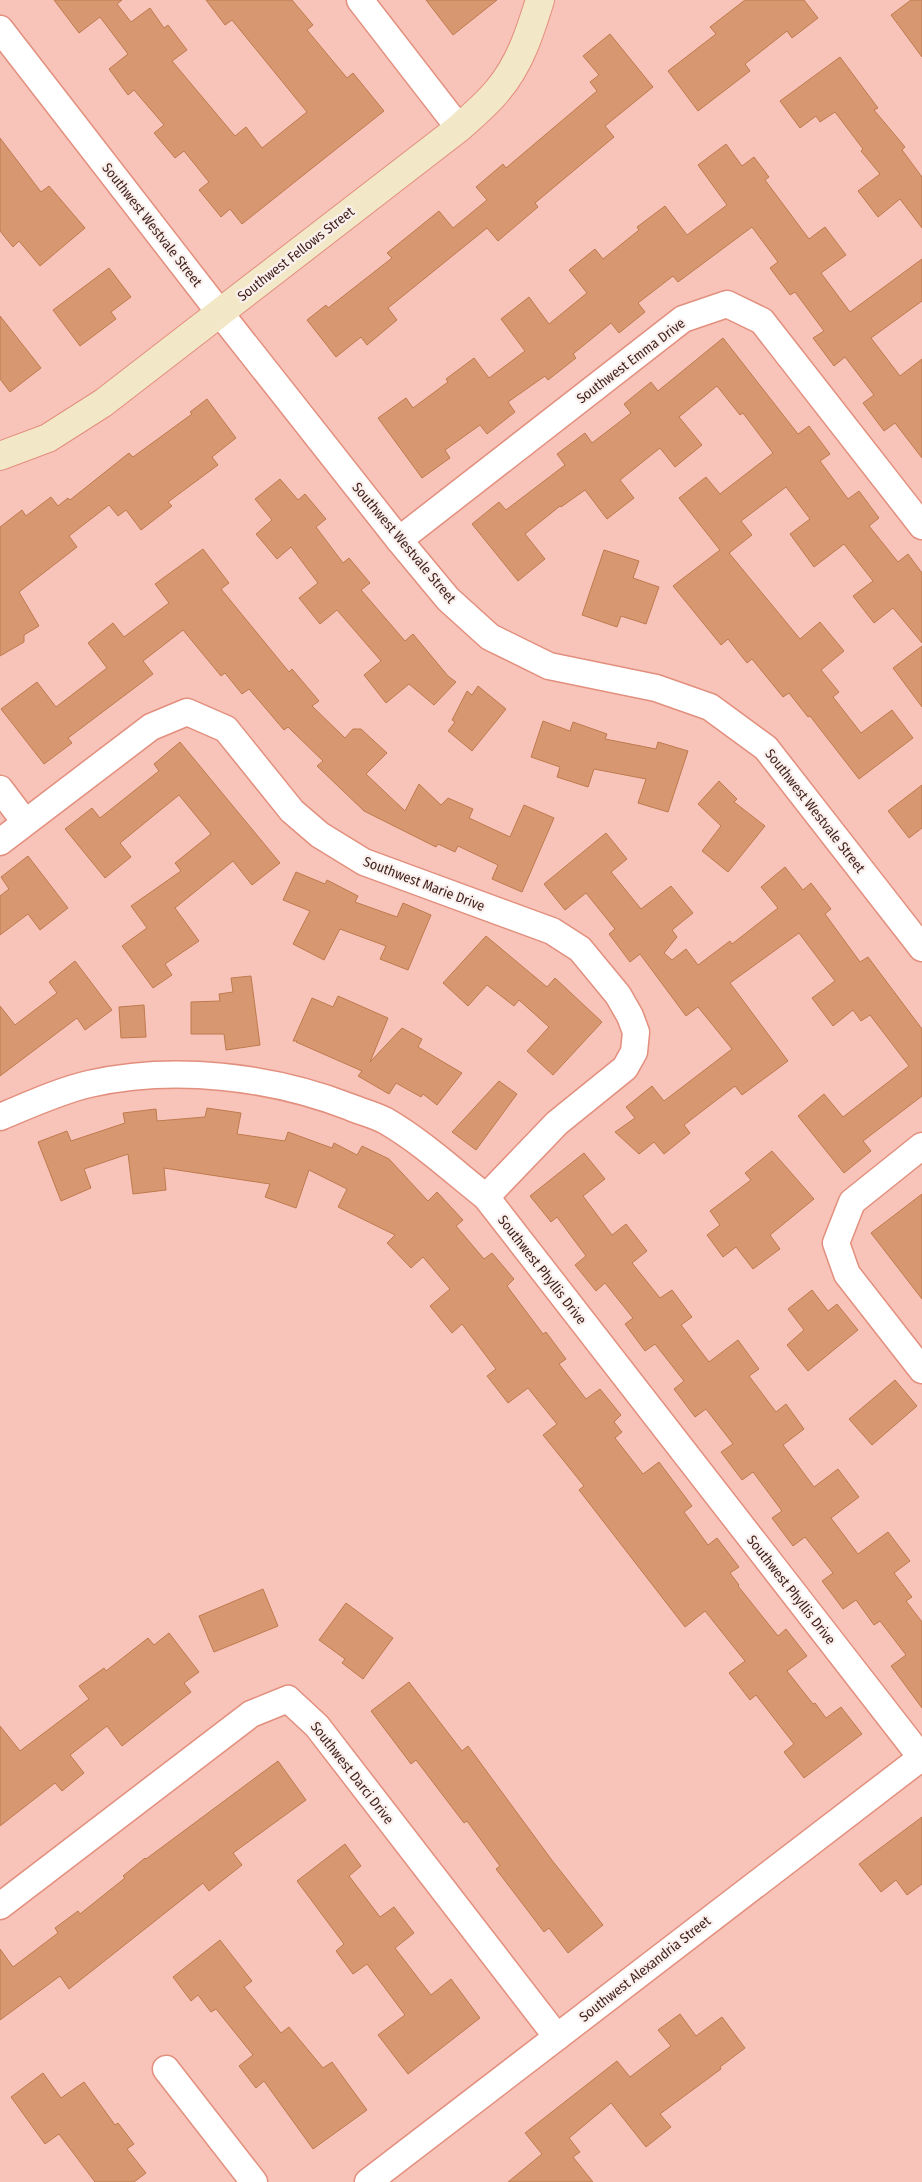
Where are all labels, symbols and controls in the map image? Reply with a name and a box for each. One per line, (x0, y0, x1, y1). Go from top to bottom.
street label: Southwest Westvale Street (98, 160, 206, 291)
street label: Southwest Fellows Street (234, 203, 358, 305)
street label: Southwest Emma Drive (573, 315, 689, 407)
street label: Southwest Westvale Street (349, 479, 460, 607)
street label: Southwest Westvale Street (761, 746, 869, 877)
street label: Southwest Marie Drive (361, 853, 487, 915)
street label: Southwest Phyllis Drive (494, 1212, 590, 1328)
street label: Southwest Phyllis Drive (743, 1532, 839, 1648)
street label: Southwest Darci Drive (307, 1718, 397, 1828)
street label: Southwest Alexandria Street (576, 1912, 714, 2026)

